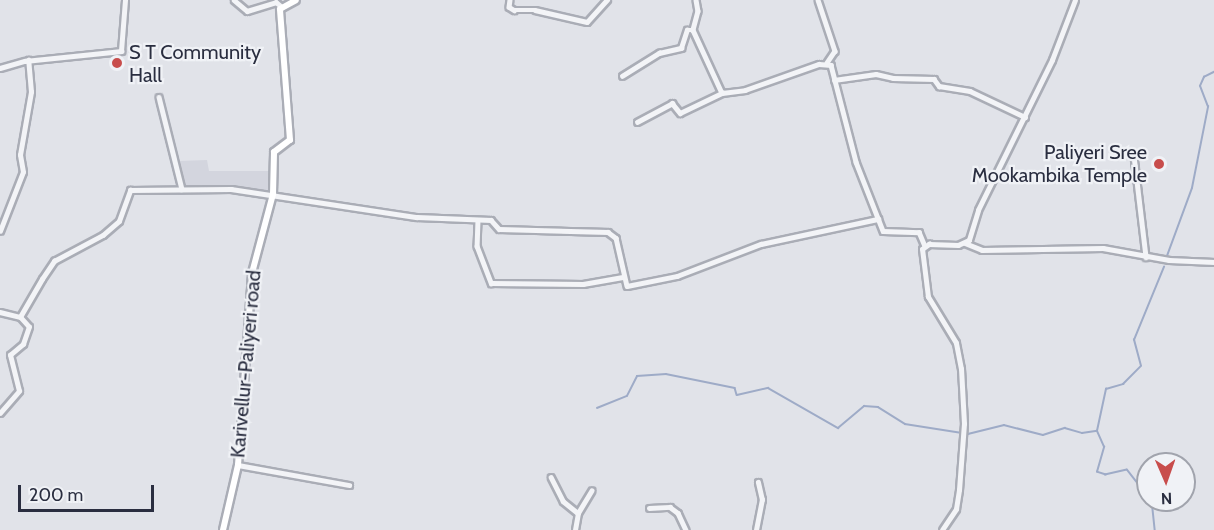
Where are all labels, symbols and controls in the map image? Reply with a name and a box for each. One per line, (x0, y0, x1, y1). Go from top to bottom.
place label: S T Community Hall (129, 40, 261, 87)
marker: S T Community Hall (110, 56, 124, 70)
place label: Paliyeri Sree Mookambika Temple (972, 140, 1147, 187)
marker: Paliyeri Sree Mookambika Temple (1152, 157, 1166, 171)
street label: Karivellur-Paliyeri road (226, 269, 266, 459)
north arrow (1136, 452, 1196, 512)
scale bar (21, 473, 158, 511)
text: 200 m (29, 484, 83, 506)
text: N (1161, 489, 1173, 508)

